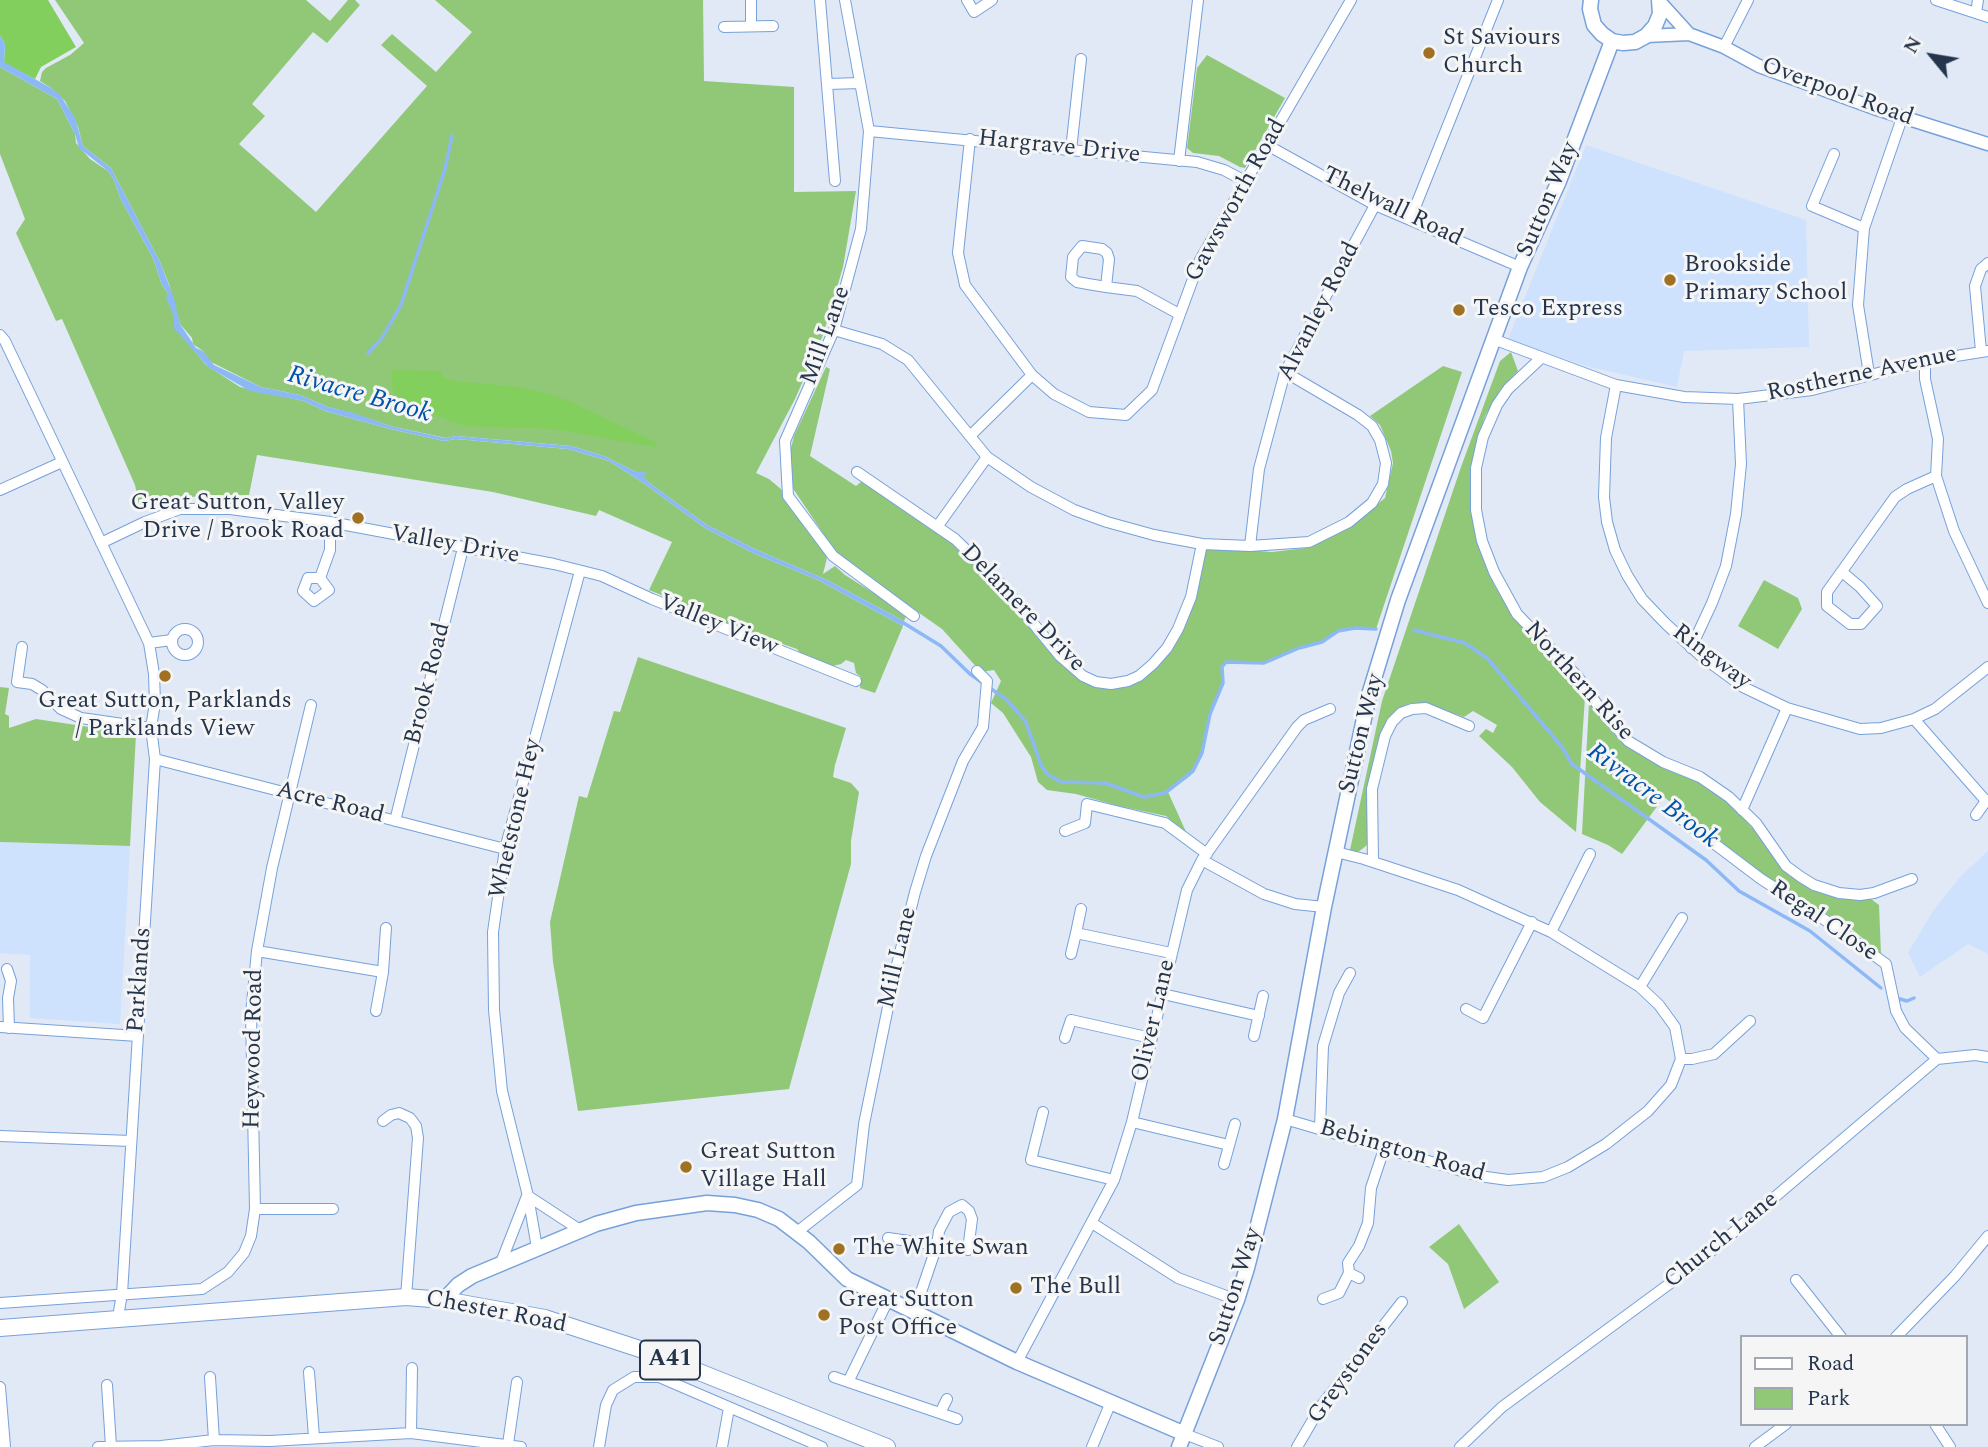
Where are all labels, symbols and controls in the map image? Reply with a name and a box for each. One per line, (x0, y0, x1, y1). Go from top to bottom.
north arrow (1897, 21, 1967, 91)
place label: St Saviours Church (1443, 25, 1561, 81)
text: N (1897, 31, 1930, 59)
marker: St Saviours Church (1421, 45, 1437, 61)
street label: Overpool Road (1757, 52, 1917, 134)
street label: Gawsworth Road (1180, 115, 1294, 287)
street label: Hargrave Drive (976, 125, 1142, 171)
street label: Sutton Way (1512, 138, 1586, 262)
street label: Thelwall Road (1317, 162, 1467, 254)
street label: Alvanley Road (1273, 238, 1367, 386)
place label: Brookside Primary School (1684, 252, 1847, 308)
marker: Brookside Primary School (1662, 272, 1678, 288)
street label: Mill Lane (796, 283, 858, 389)
place label: Tesco Express (1473, 296, 1623, 324)
marker: Tesco Express (1451, 302, 1467, 318)
street label: Rostherne Avenue (1764, 341, 1960, 409)
water label: Rivacre Brook (284, 361, 434, 431)
place label: Great Sutton, Valley Drive / Brook Road (131, 490, 344, 546)
marker: Great Sutton, Valley Drive / Brook Road (350, 510, 366, 526)
street label: Valley Drive (388, 521, 522, 571)
street label: Delamere Drive (954, 539, 1090, 679)
street label: Valley View (654, 589, 782, 663)
street label: Northern Rise (1517, 616, 1639, 748)
street label: Ringway (1666, 619, 1756, 697)
street label: Brook Road (400, 620, 458, 748)
marker: Great Sutton, Parklands / Parklands View (157, 668, 173, 684)
street label: Sutton Way (1334, 671, 1392, 797)
place label: Great Sutton, Parklands / Parklands View (38, 688, 292, 744)
street label: Whetstone Hey (485, 736, 549, 902)
water label: Rivracre Brook (1580, 737, 1724, 857)
street label: Acre Road (273, 777, 387, 831)
street label: Regal Close (1763, 875, 1883, 969)
street label: Mill Lane (873, 905, 925, 1011)
street label: Parklands (123, 926, 159, 1034)
street label: Oliver Lane (1127, 957, 1183, 1085)
street label: Heywood Road (239, 969, 271, 1129)
street label: Bebington Road (1316, 1115, 1488, 1189)
place label: Great Sutton Village Hall (700, 1139, 836, 1195)
marker: Great Sutton Village Hall (678, 1159, 694, 1175)
street label: Church Lane (1659, 1186, 1785, 1296)
street label: Sutton Way (1204, 1224, 1270, 1350)
place label: The White Swan (853, 1235, 1029, 1263)
marker: The White Swan (831, 1241, 847, 1257)
place label: The Bull (1030, 1274, 1121, 1302)
marker: The Bull (1008, 1280, 1024, 1296)
street label: Chester Road (423, 1285, 569, 1341)
place label: Great Sutton Post Office (838, 1287, 974, 1343)
marker: Great Sutton Post Office (816, 1307, 832, 1323)
street label: Greystones (1302, 1318, 1396, 1430)
legend (1740, 1335, 1967, 1426)
road number: A41 (640, 1340, 700, 1380)
text: Road (1807, 1348, 1854, 1380)
text: Park (1807, 1383, 1850, 1415)

